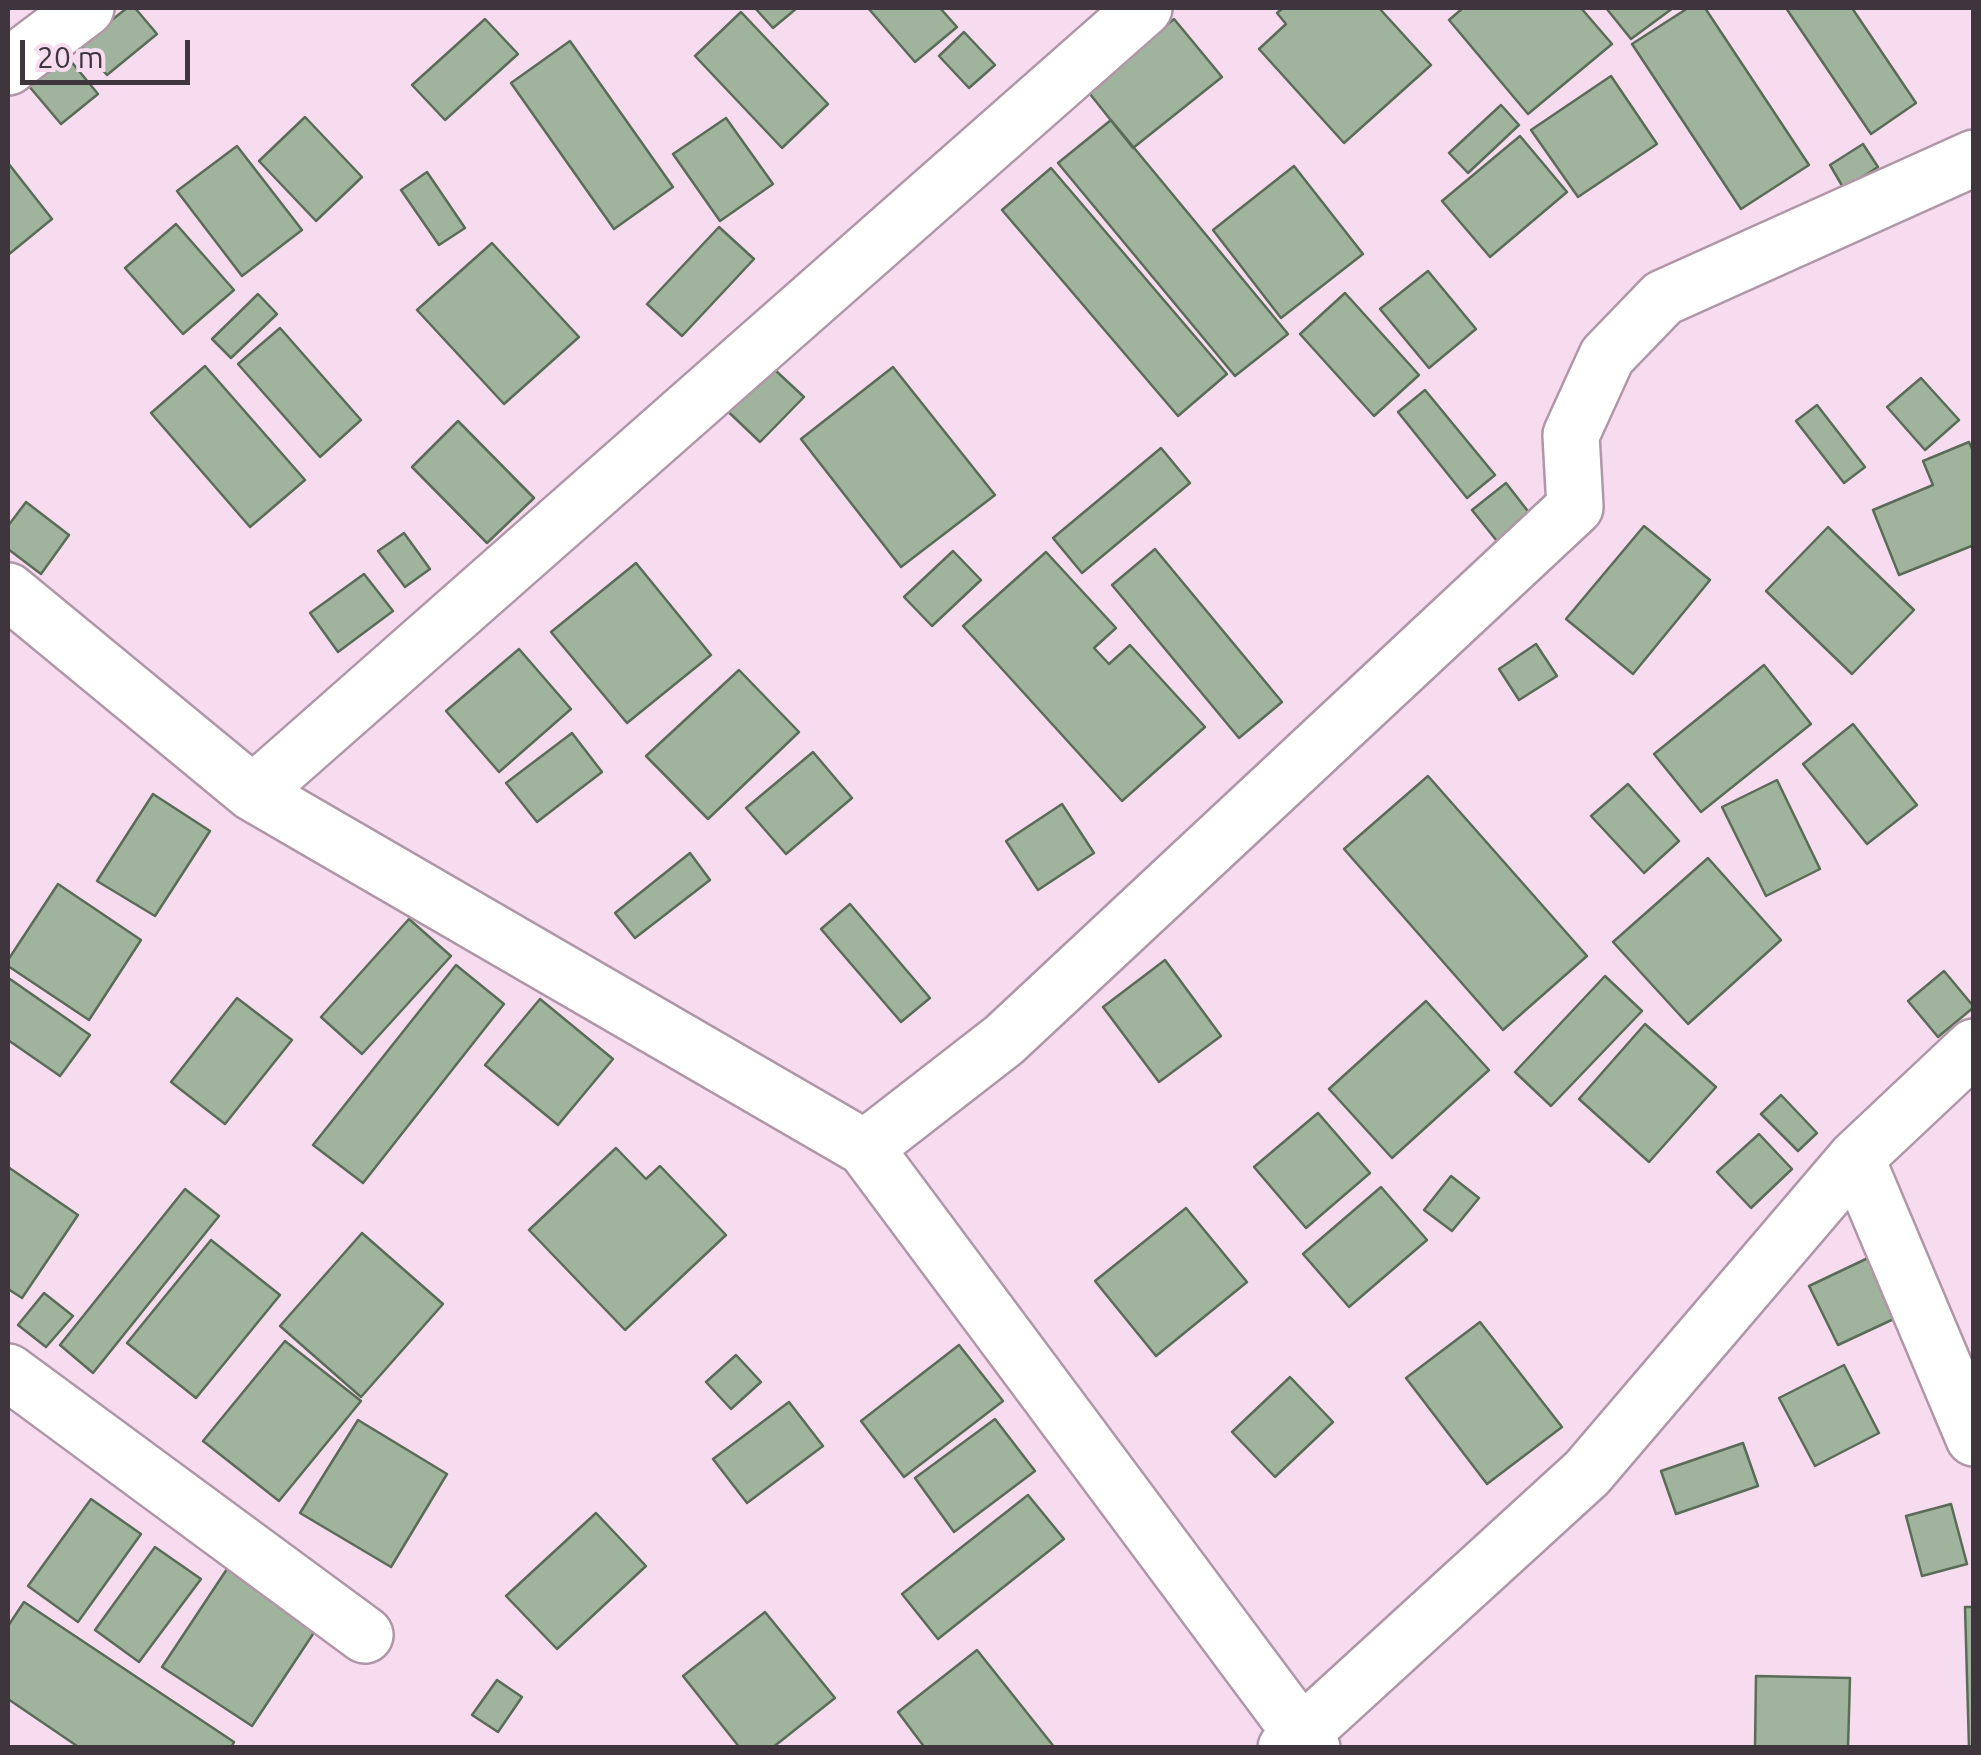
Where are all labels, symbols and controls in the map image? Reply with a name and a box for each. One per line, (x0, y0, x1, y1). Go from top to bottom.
scale bar (25, 20, 195, 82)
text: 20 m (37, 40, 104, 74)

